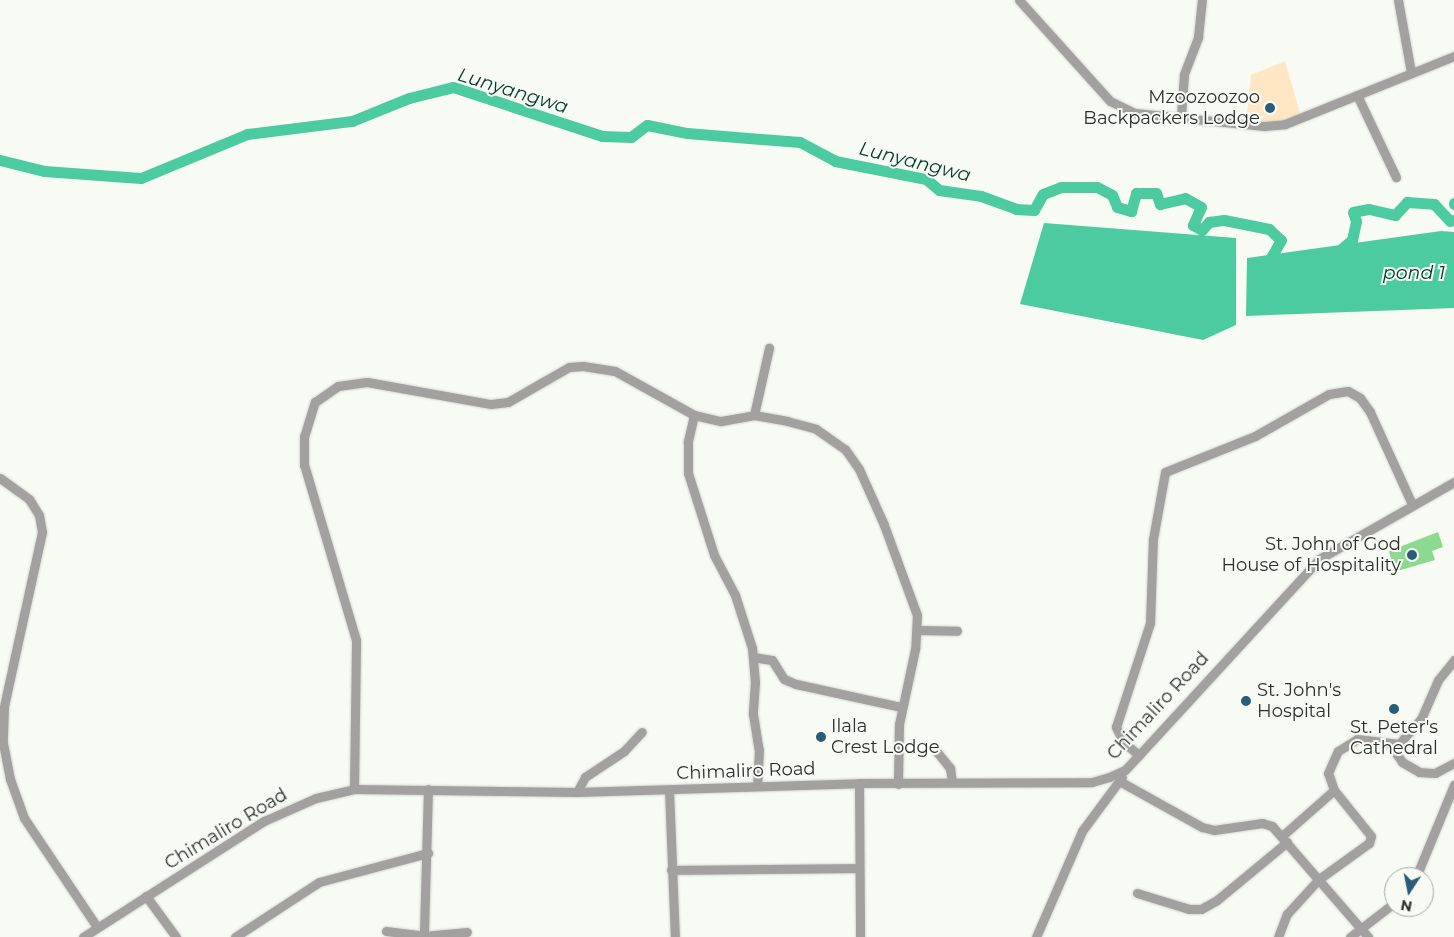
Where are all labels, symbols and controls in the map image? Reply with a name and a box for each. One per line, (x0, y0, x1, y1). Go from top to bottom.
water label: Lunyangwa (455, 63, 571, 119)
place label: Mzoozoozoo Backpackers Lodge (1083, 87, 1260, 130)
marker: Mzoozoozoo Backpackers Lodge (1264, 102, 1276, 114)
water label: Lunyangwa (857, 137, 973, 187)
water label: pond 1 (1383, 262, 1445, 284)
place label: St. John of God House of Hospitality (1221, 534, 1401, 576)
marker: St. John of God House of Hospitality (1405, 548, 1419, 562)
street label: Chimaliro Road (1103, 648, 1213, 764)
place label: St. John's Hospital (1257, 680, 1341, 722)
marker: St. John's Hospital (1239, 694, 1253, 708)
marker: St. Peter's Cathedral (1388, 703, 1400, 715)
place label: Ilala Crest Lodge (831, 716, 940, 759)
place label: St. Peter's Cathedral (1350, 717, 1438, 760)
marker: Ilala Crest Lodge (815, 731, 827, 743)
street label: Chimaliro Road (676, 758, 816, 784)
street label: Chimaliro Road (161, 784, 291, 874)
north arrow (1384, 867, 1434, 917)
text: N (1399, 896, 1414, 916)

